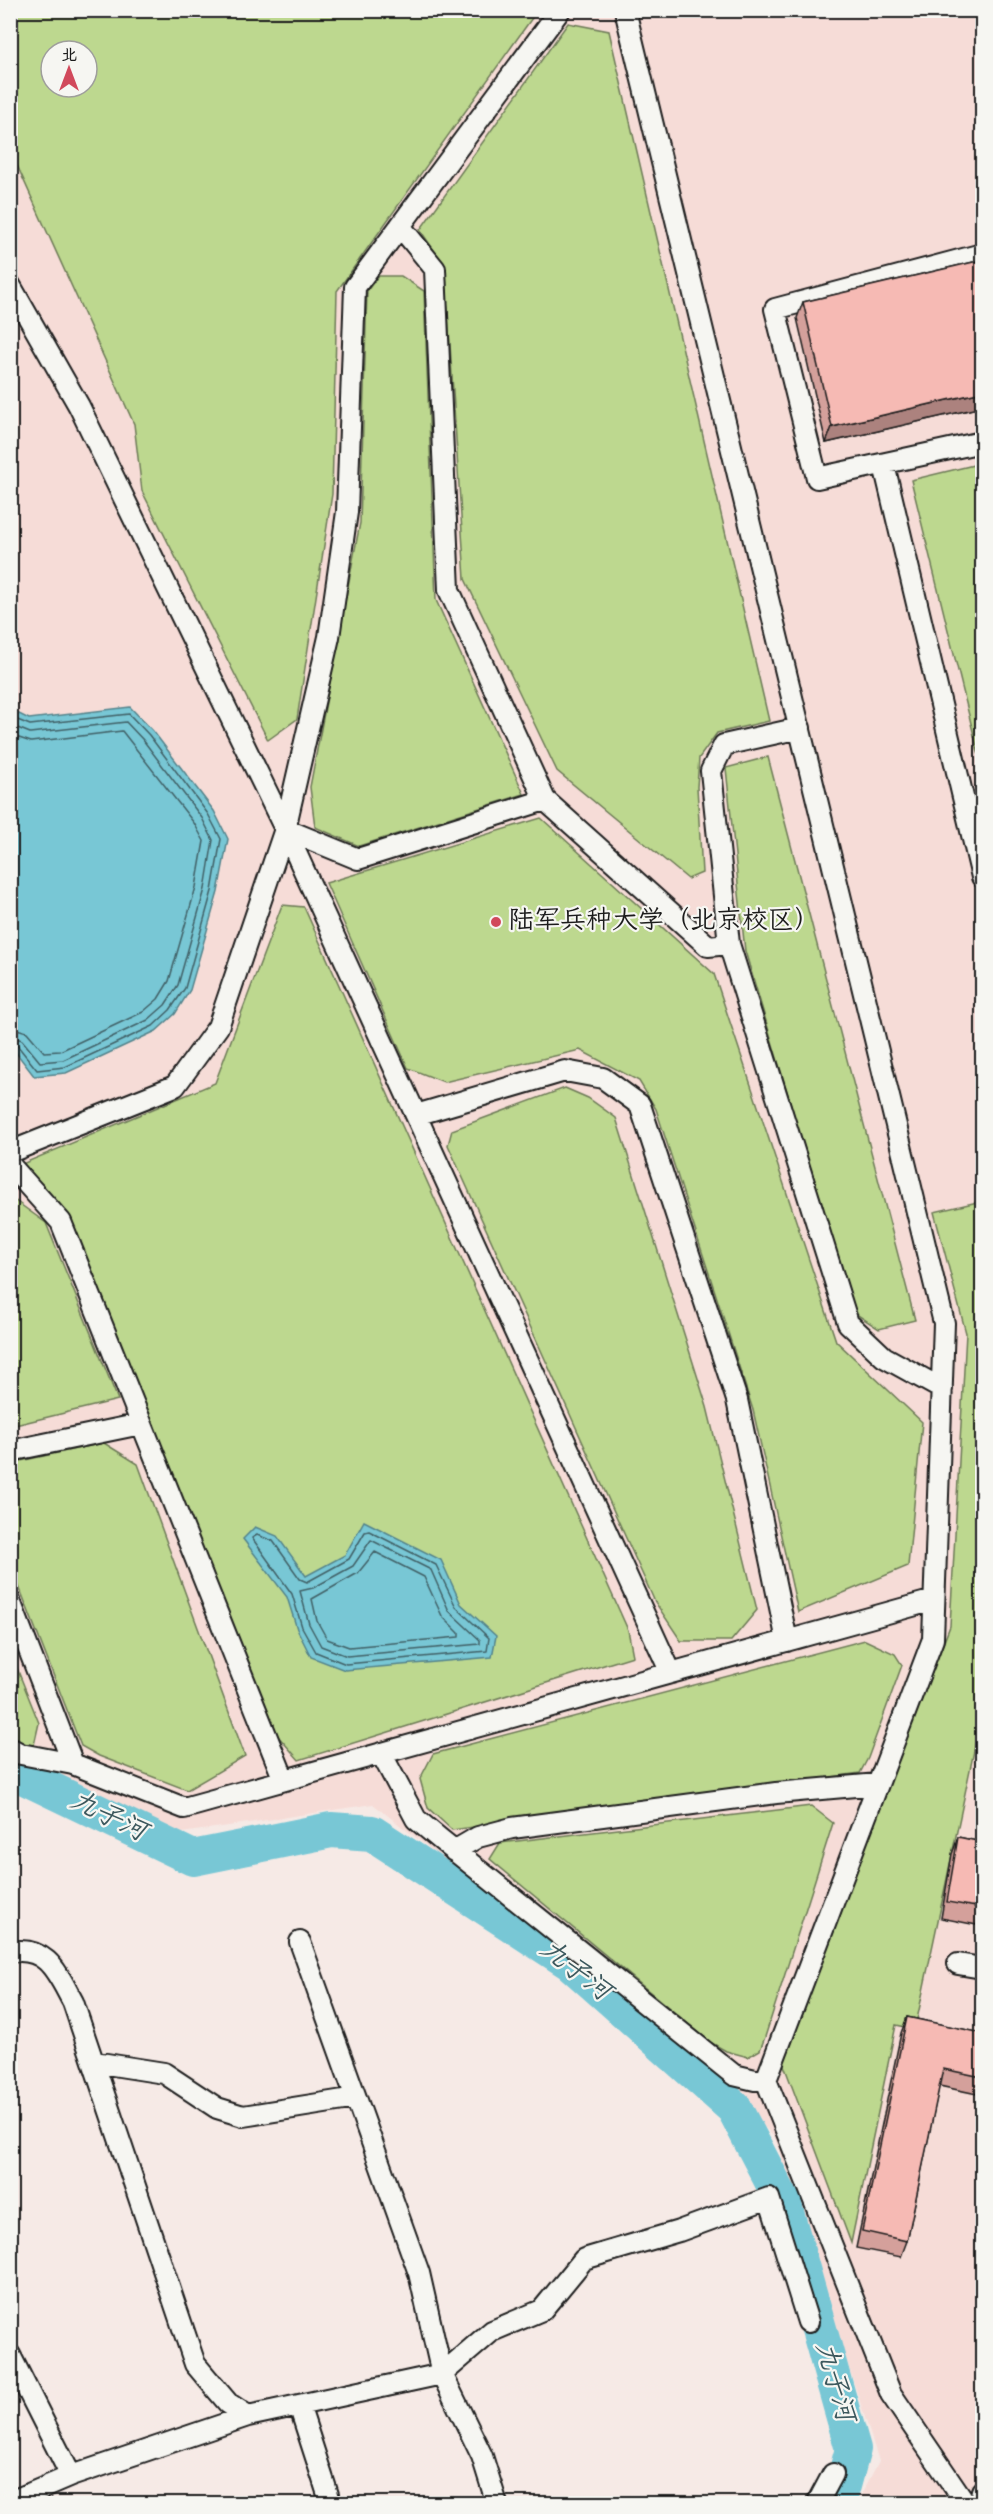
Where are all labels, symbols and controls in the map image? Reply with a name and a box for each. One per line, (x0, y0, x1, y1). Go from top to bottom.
north arrow (39, 39, 99, 99)
text: 北 (61, 44, 77, 68)
place label: 陆军兵种大学（北京校区） (508, 903, 820, 941)
marker: 陆军兵种大学（北京校区） (489, 915, 503, 929)
water label: 九子河 (63, 1782, 157, 1854)
water label: 九子河 (531, 1931, 622, 2014)
water label: 九子河 (804, 2338, 865, 2430)

